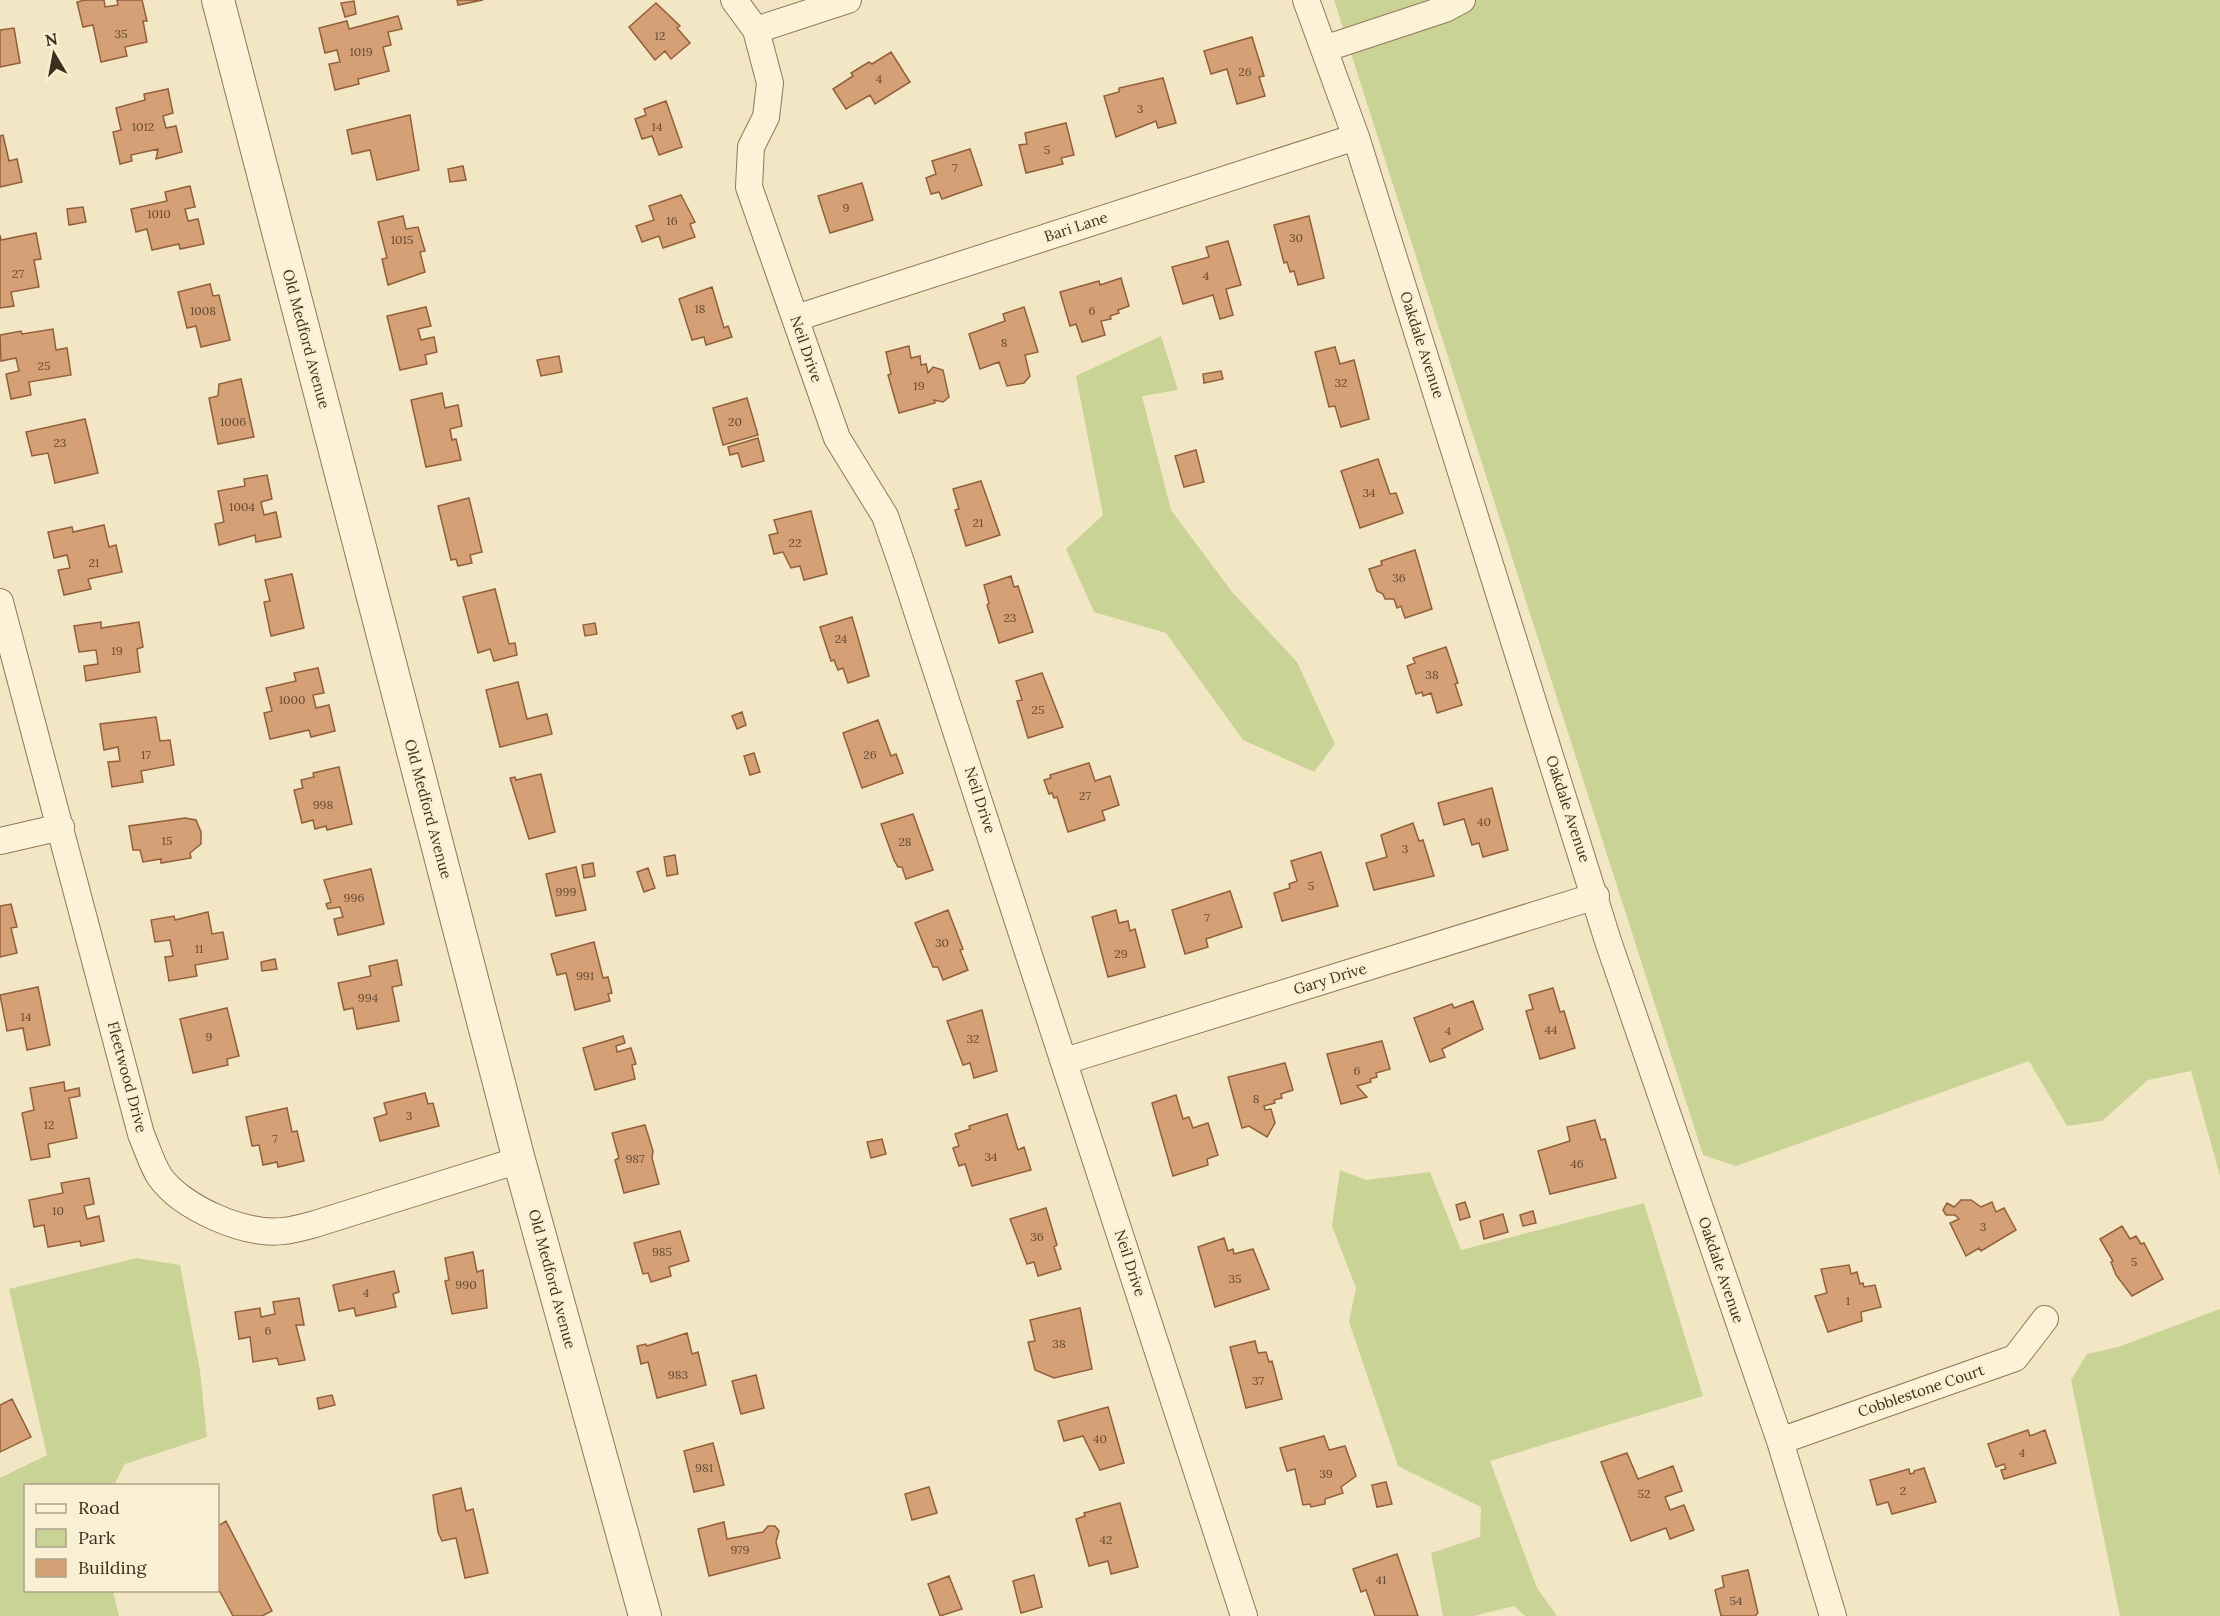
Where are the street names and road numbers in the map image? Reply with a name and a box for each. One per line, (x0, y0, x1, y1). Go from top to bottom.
street label: Bari Lane (1042, 207, 1110, 246)
street label: Old Medford Avenue (279, 267, 334, 411)
street label: Oakdale Avenue (1396, 289, 1449, 401)
street label: Neil Drive (786, 313, 827, 385)
street label: Old Medford Avenue (401, 737, 456, 881)
street label: Oakdale Avenue (1542, 753, 1595, 865)
street label: Neil Drive (961, 764, 1000, 836)
street label: Gary Drive (1291, 958, 1369, 999)
street label: Fleetwood Drive (104, 1019, 151, 1135)
street label: Old Medford Avenue (525, 1207, 580, 1351)
street label: Oakdale Avenue (1694, 1214, 1749, 1326)
street label: Neil Drive (1111, 1227, 1150, 1299)
street label: Cobblestone Court (1855, 1360, 1987, 1421)

